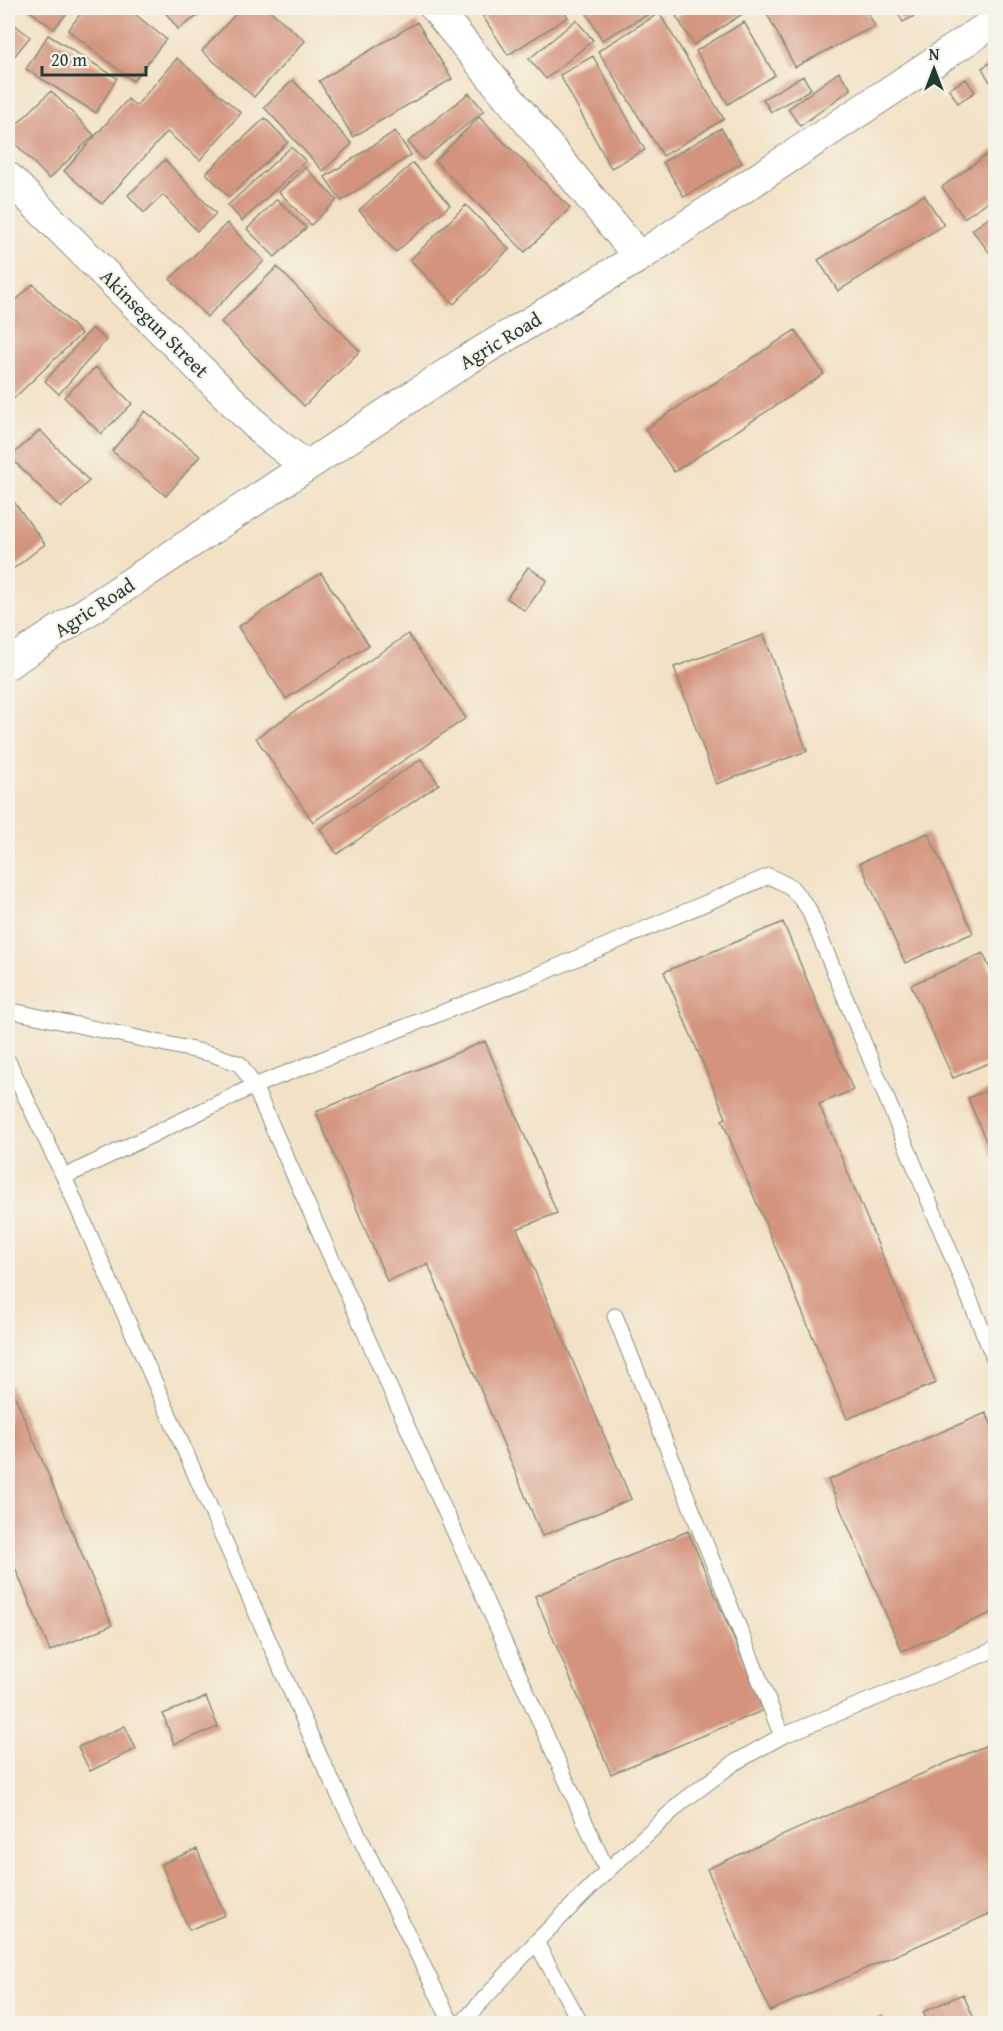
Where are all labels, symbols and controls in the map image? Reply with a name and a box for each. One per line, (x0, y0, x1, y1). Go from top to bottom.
scale bar (42, 39, 146, 77)
north arrow (904, 39, 964, 99)
text: N (929, 42, 940, 66)
text: 20 m (51, 46, 87, 73)
street label: Akinsegun Street (94, 262, 216, 384)
street label: Agric Road (454, 304, 547, 376)
street label: Agric Road (48, 570, 140, 644)

